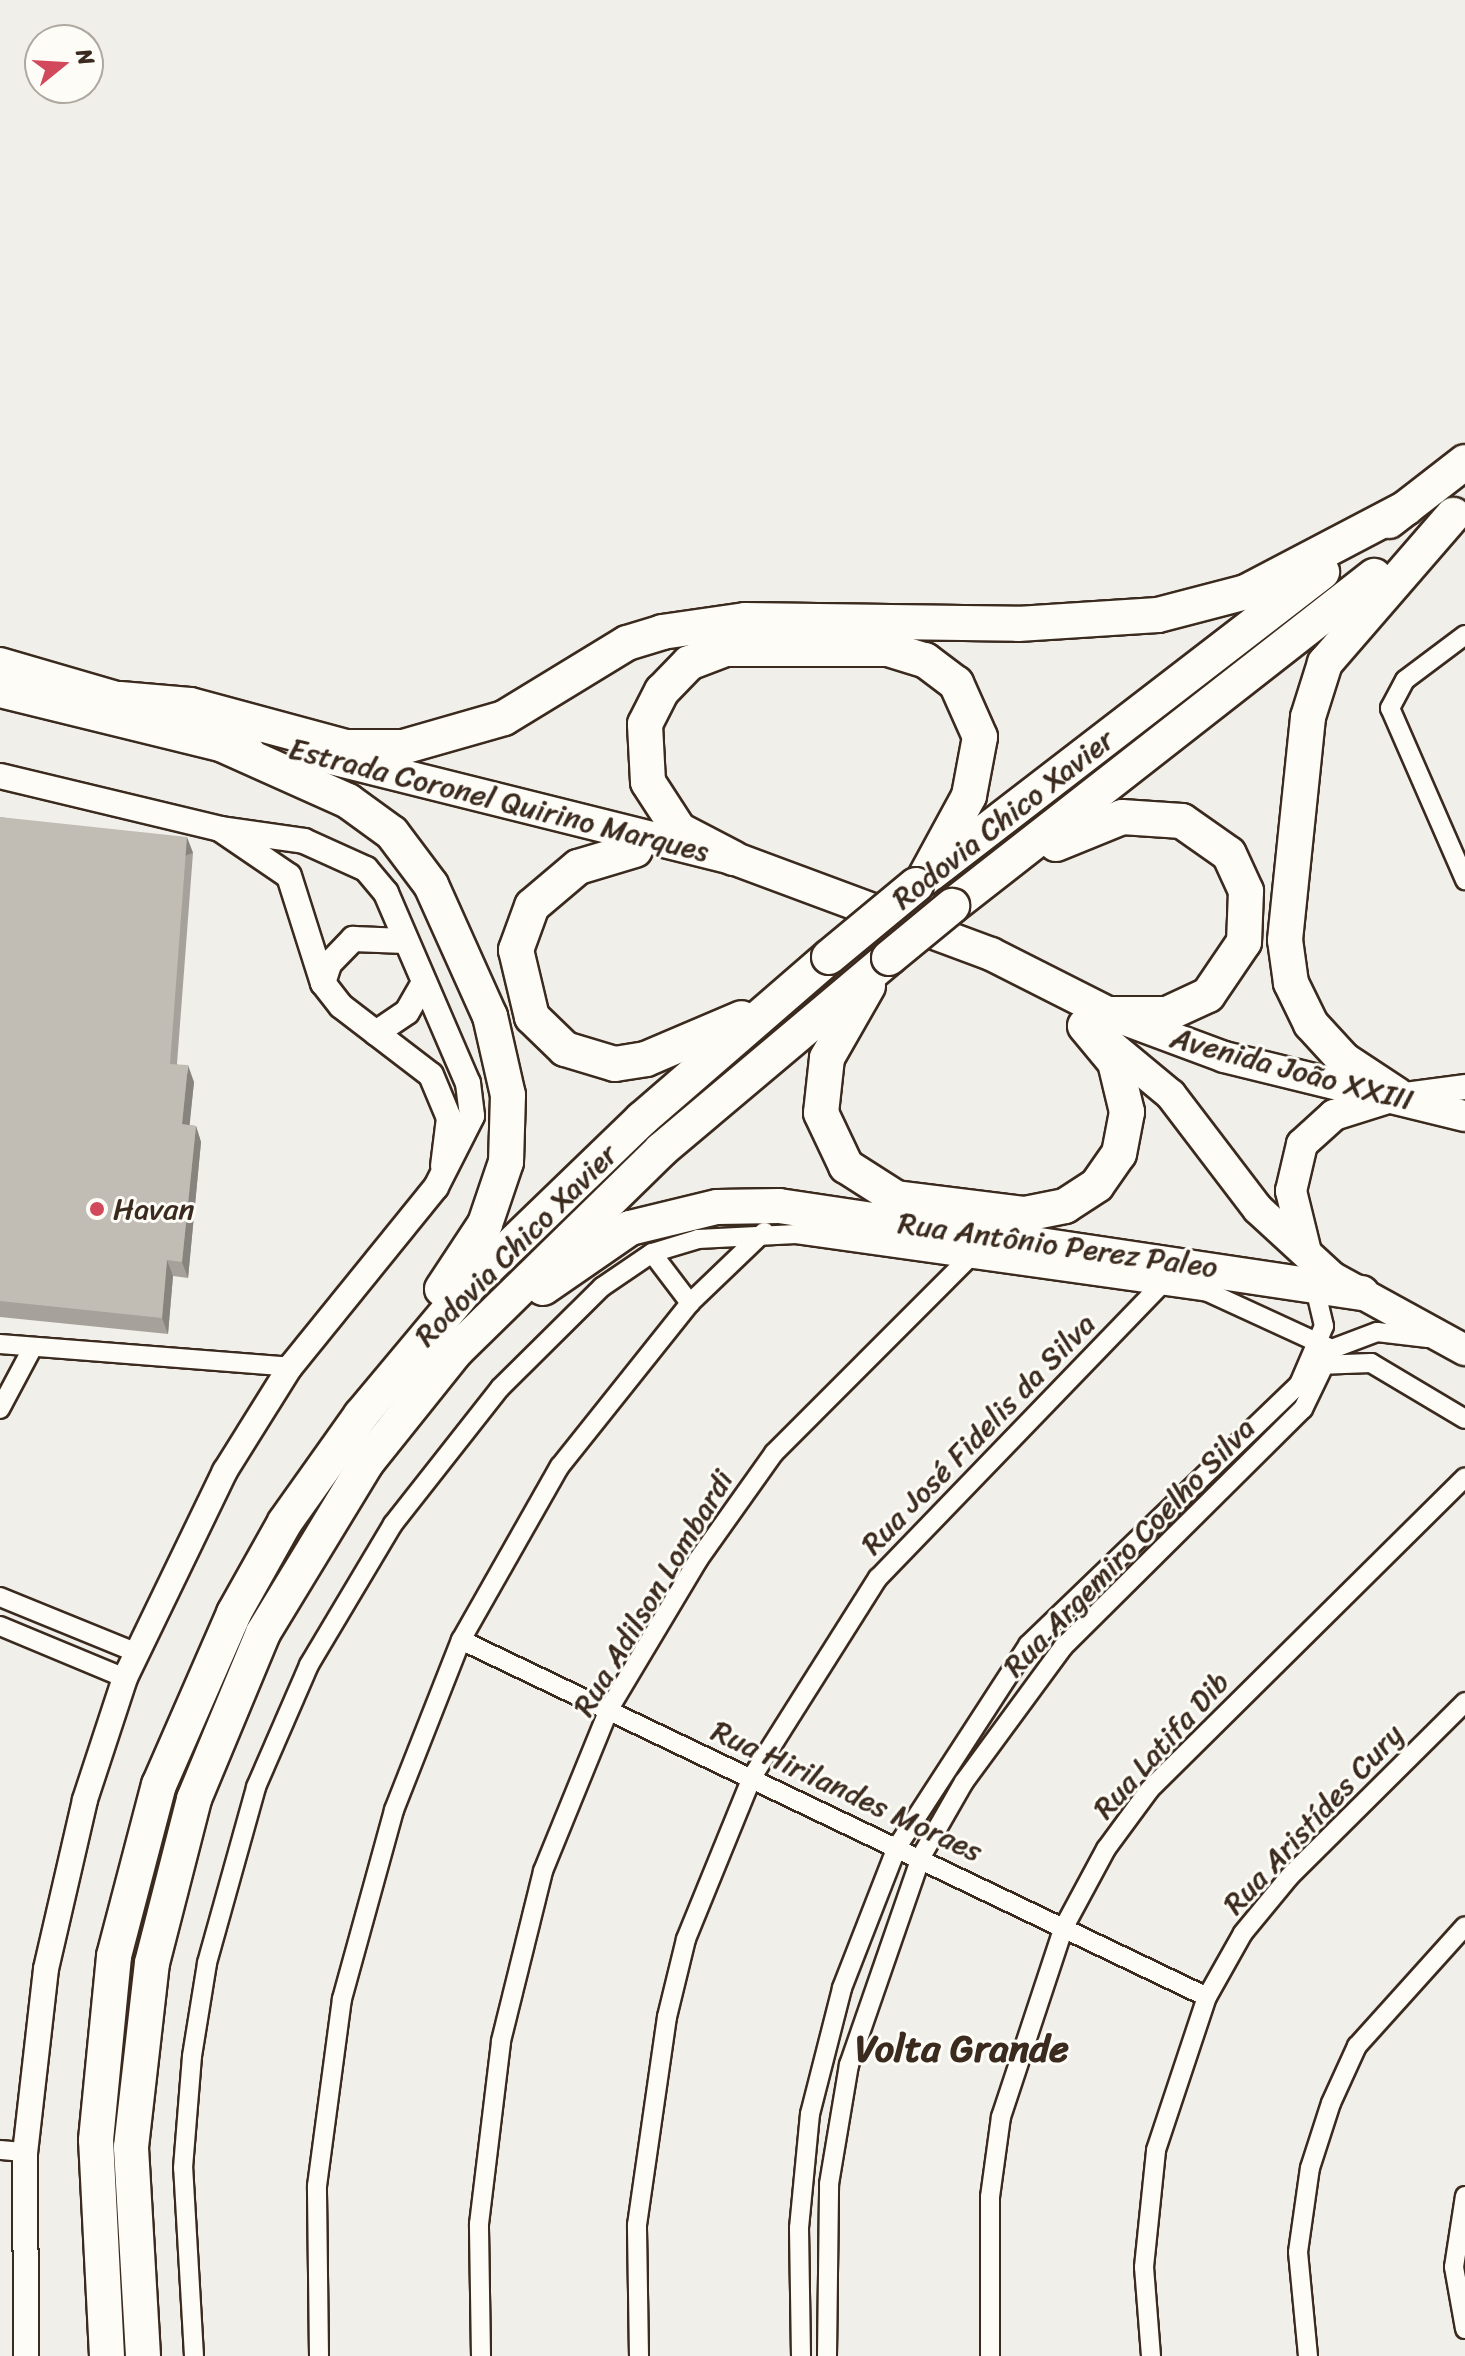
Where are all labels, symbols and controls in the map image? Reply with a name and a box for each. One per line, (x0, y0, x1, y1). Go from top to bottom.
north arrow (24, 24, 104, 104)
text: N (64, 44, 106, 70)
street label: Rodovia Chico Xavier (885, 721, 1121, 917)
street label: Estrada Coronel Quirino Marques (286, 730, 712, 870)
street label: Avenida João XXIII (1167, 1019, 1417, 1119)
street label: Rodovia Chico Xavier (407, 1136, 625, 1354)
place label: Havan (113, 1191, 194, 1227)
marker: Havan (88, 1200, 106, 1218)
street label: Rua Antônio Perez Paleo (895, 1205, 1221, 1285)
street label: Rua José Fidelis da Silva (854, 1307, 1102, 1561)
street label: Rua Argemiro Coelho Silva (996, 1410, 1262, 1684)
street label: Rua Adilson Lombardi (565, 1463, 741, 1723)
street label: Rua Latifa Dib (1085, 1664, 1237, 1826)
street label: Rua Hirilandes Moraes (706, 1712, 988, 1870)
street label: Rua Aristídes Cury (1216, 1716, 1410, 1922)
district label: Volta Grande (855, 2026, 1069, 2072)

